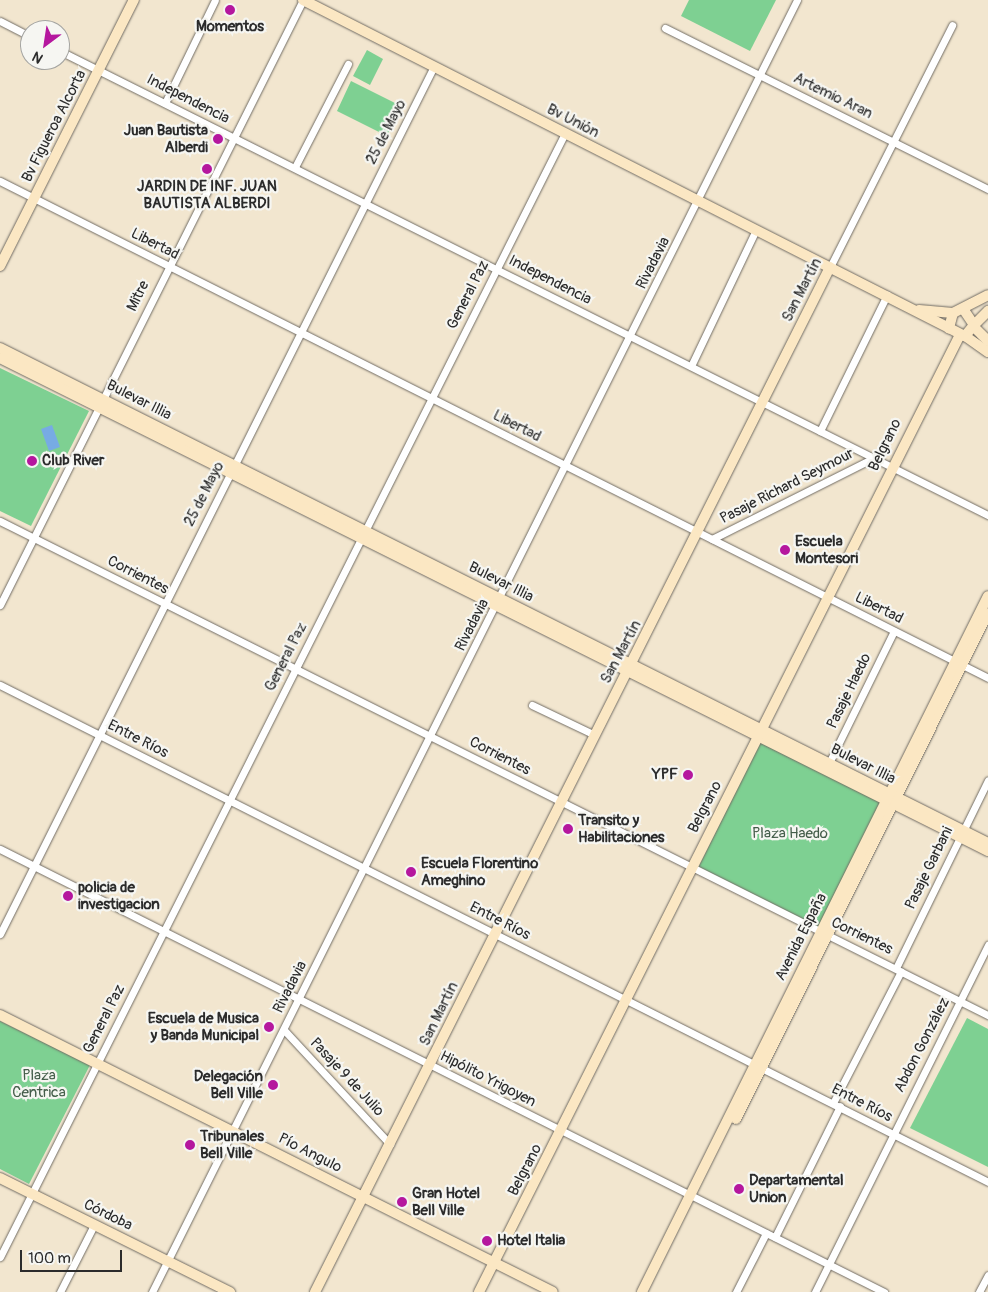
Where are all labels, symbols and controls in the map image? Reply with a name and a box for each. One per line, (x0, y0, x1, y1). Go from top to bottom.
marker: Momentos (224, 4, 236, 16)
place label: Momentos (196, 18, 264, 36)
north arrow (20, 20, 70, 70)
text: N (29, 48, 46, 67)
street label: Bv Figueroa Alcorta (18, 67, 90, 185)
street label: Artemio Aran (791, 69, 875, 123)
street label: Independencia (144, 70, 232, 128)
street label: 25 de Mayo (362, 97, 410, 167)
street label: Bv Unión (544, 100, 602, 142)
place label: Juan Bautista Alberdi (124, 121, 208, 156)
marker: Juan Bautista Alberdi (212, 133, 224, 145)
marker: JARDIN DE INF. JUAN BAUTISTA ALBERDI (201, 163, 213, 175)
place label: JARDIN DE INF. JUAN BAUTISTA ALBERDI (137, 177, 277, 212)
street label: Libertad (128, 224, 182, 264)
street label: Rivadavia (632, 234, 674, 292)
street label: Independencia (506, 251, 594, 309)
street label: San Martín (778, 255, 826, 325)
street label: General Paz (443, 258, 493, 332)
street label: Mitre (123, 278, 153, 314)
street label: Bulevar Illia (104, 376, 174, 424)
street label: Libertad (490, 406, 544, 446)
street label: Belgrano (865, 416, 905, 474)
street label: Pasaje Richard Seymour (717, 444, 857, 528)
place label: Club River (42, 452, 104, 470)
marker: Club River (26, 455, 38, 467)
street label: 25 de Mayo (180, 459, 228, 529)
place label: Escuela Montesori (795, 532, 858, 567)
marker: Escuela Montesori (779, 544, 791, 556)
street label: Corrientes (104, 552, 172, 598)
street label: Bulevar Illia (466, 558, 536, 606)
street label: Libertad (852, 588, 906, 628)
street label: Rivadavia (451, 596, 493, 654)
street label: San Martín (597, 617, 645, 687)
street label: General Paz (261, 620, 311, 694)
street label: Pasaje Haedo (823, 650, 875, 732)
street label: Entre Ríos (105, 716, 171, 762)
street label: Corrientes (466, 733, 534, 779)
street label: Bulevar Illia (828, 740, 898, 788)
place label: YPF (652, 766, 678, 784)
marker: YPF (682, 769, 694, 781)
street label: Belgrano (684, 778, 726, 836)
place label: Transito y Habilitaciones (578, 811, 665, 846)
marker: Transito y Habilitaciones (562, 823, 574, 835)
street label: Pasaje Garbani (901, 824, 957, 912)
park label: Plaza Haedo (752, 825, 828, 843)
place label: Escuela Florentino Ameghino (421, 854, 538, 889)
marker: Escuela Florentino Ameghino (405, 866, 417, 878)
place label: policia de investigacion (78, 878, 160, 913)
marker: policia de investigacion (62, 890, 74, 902)
street label: Avenida España (771, 890, 831, 984)
street label: Entre Ríos (467, 898, 533, 944)
street label: Corrientes (828, 913, 896, 959)
street label: Rivadavia (269, 958, 311, 1016)
street label: San Martín (416, 979, 462, 1049)
street label: General Paz (79, 982, 129, 1056)
street label: Abdon González (890, 995, 954, 1095)
place label: Escuela de Musica y Banda Municipal (148, 1009, 259, 1044)
marker: Escuela de Musica y Banda Municipal (263, 1021, 275, 1033)
street label: Pasaje 9 de Julio (306, 1034, 388, 1120)
street label: Hipólito Yrigoyen (437, 1047, 539, 1111)
park label: Plaza Centrica (12, 1066, 66, 1101)
place label: Delegación Bell Ville (194, 1067, 263, 1102)
marker: Delegación Bell Ville (267, 1079, 279, 1091)
street label: Entre Ríos (829, 1080, 895, 1126)
place label: Tribunales Bell Ville (200, 1127, 264, 1162)
street label: Pío Angulo (275, 1129, 345, 1177)
marker: Tribunales Bell Ville (184, 1139, 196, 1151)
street label: Belgrano (504, 1141, 546, 1199)
place label: Departamental Union (749, 1171, 844, 1206)
marker: Departamental Union (733, 1183, 745, 1195)
place label: Gran Hotel Bell Ville (412, 1184, 480, 1219)
street label: Córdoba (81, 1196, 135, 1234)
marker: Gran Hotel Bell Ville (396, 1196, 408, 1208)
place label: Hotel Italia (497, 1232, 565, 1250)
marker: Hotel Italia (481, 1235, 493, 1247)
scale bar (22, 1240, 125, 1272)
text: 100 m (28, 1249, 71, 1268)

